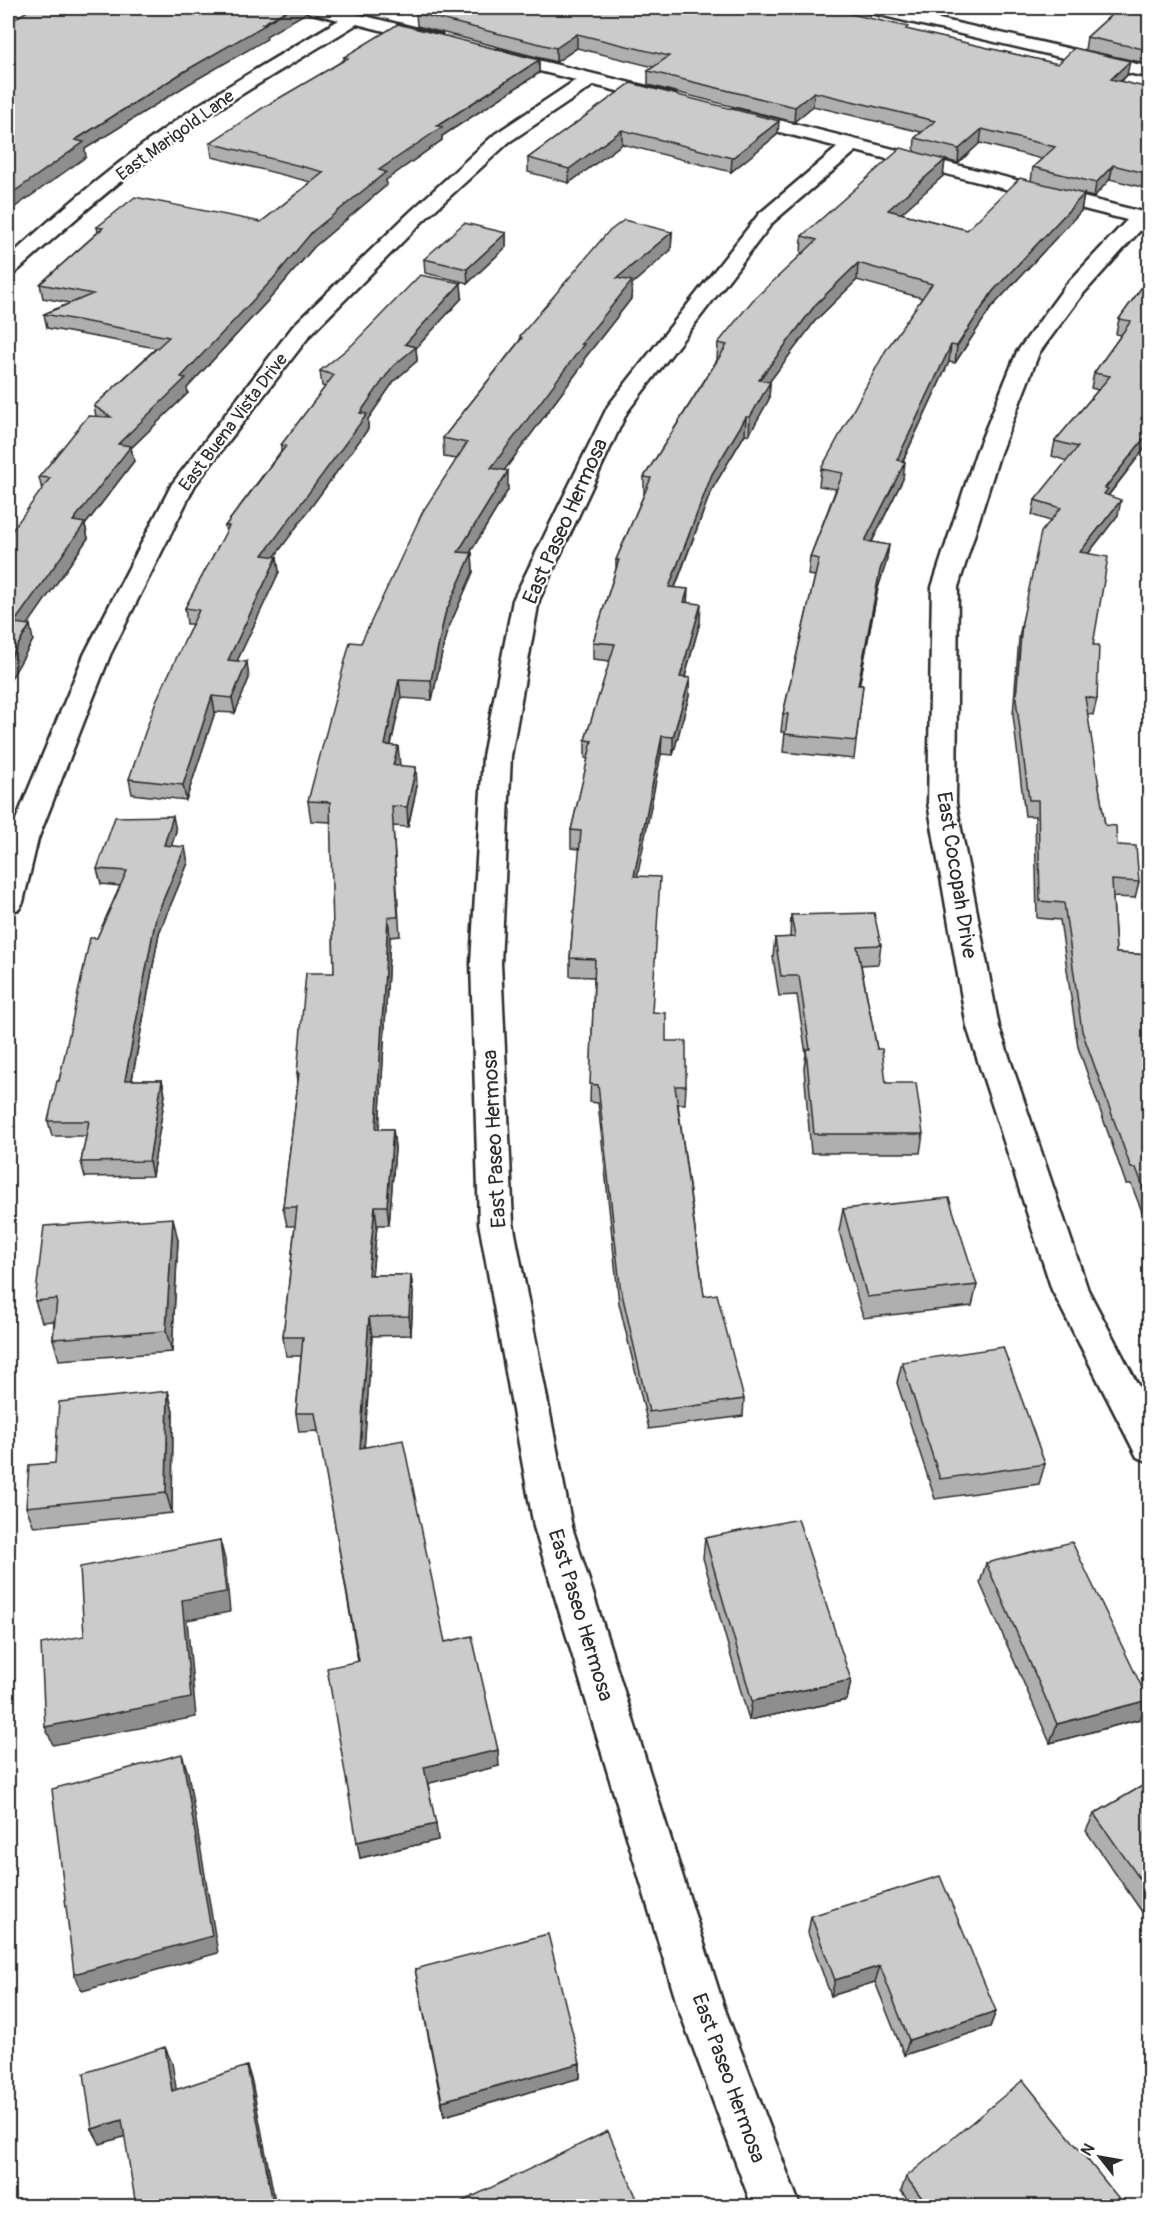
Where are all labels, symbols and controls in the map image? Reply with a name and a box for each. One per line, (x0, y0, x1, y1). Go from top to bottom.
street label: East Marigold Lane (112, 85, 239, 186)
street label: East Buena Vista Drive (174, 349, 293, 496)
street label: East Paseo Hermosa (517, 434, 614, 608)
street label: East Cocopah Drive (930, 790, 983, 961)
street label: East Paseo Hermosa (476, 1049, 513, 1229)
street label: East Paseo Hermosa (542, 1526, 620, 1704)
street label: East Paseo Hermosa (685, 1990, 772, 2167)
north arrow (1070, 2127, 1130, 2187)
text: N (1077, 2140, 1099, 2160)

